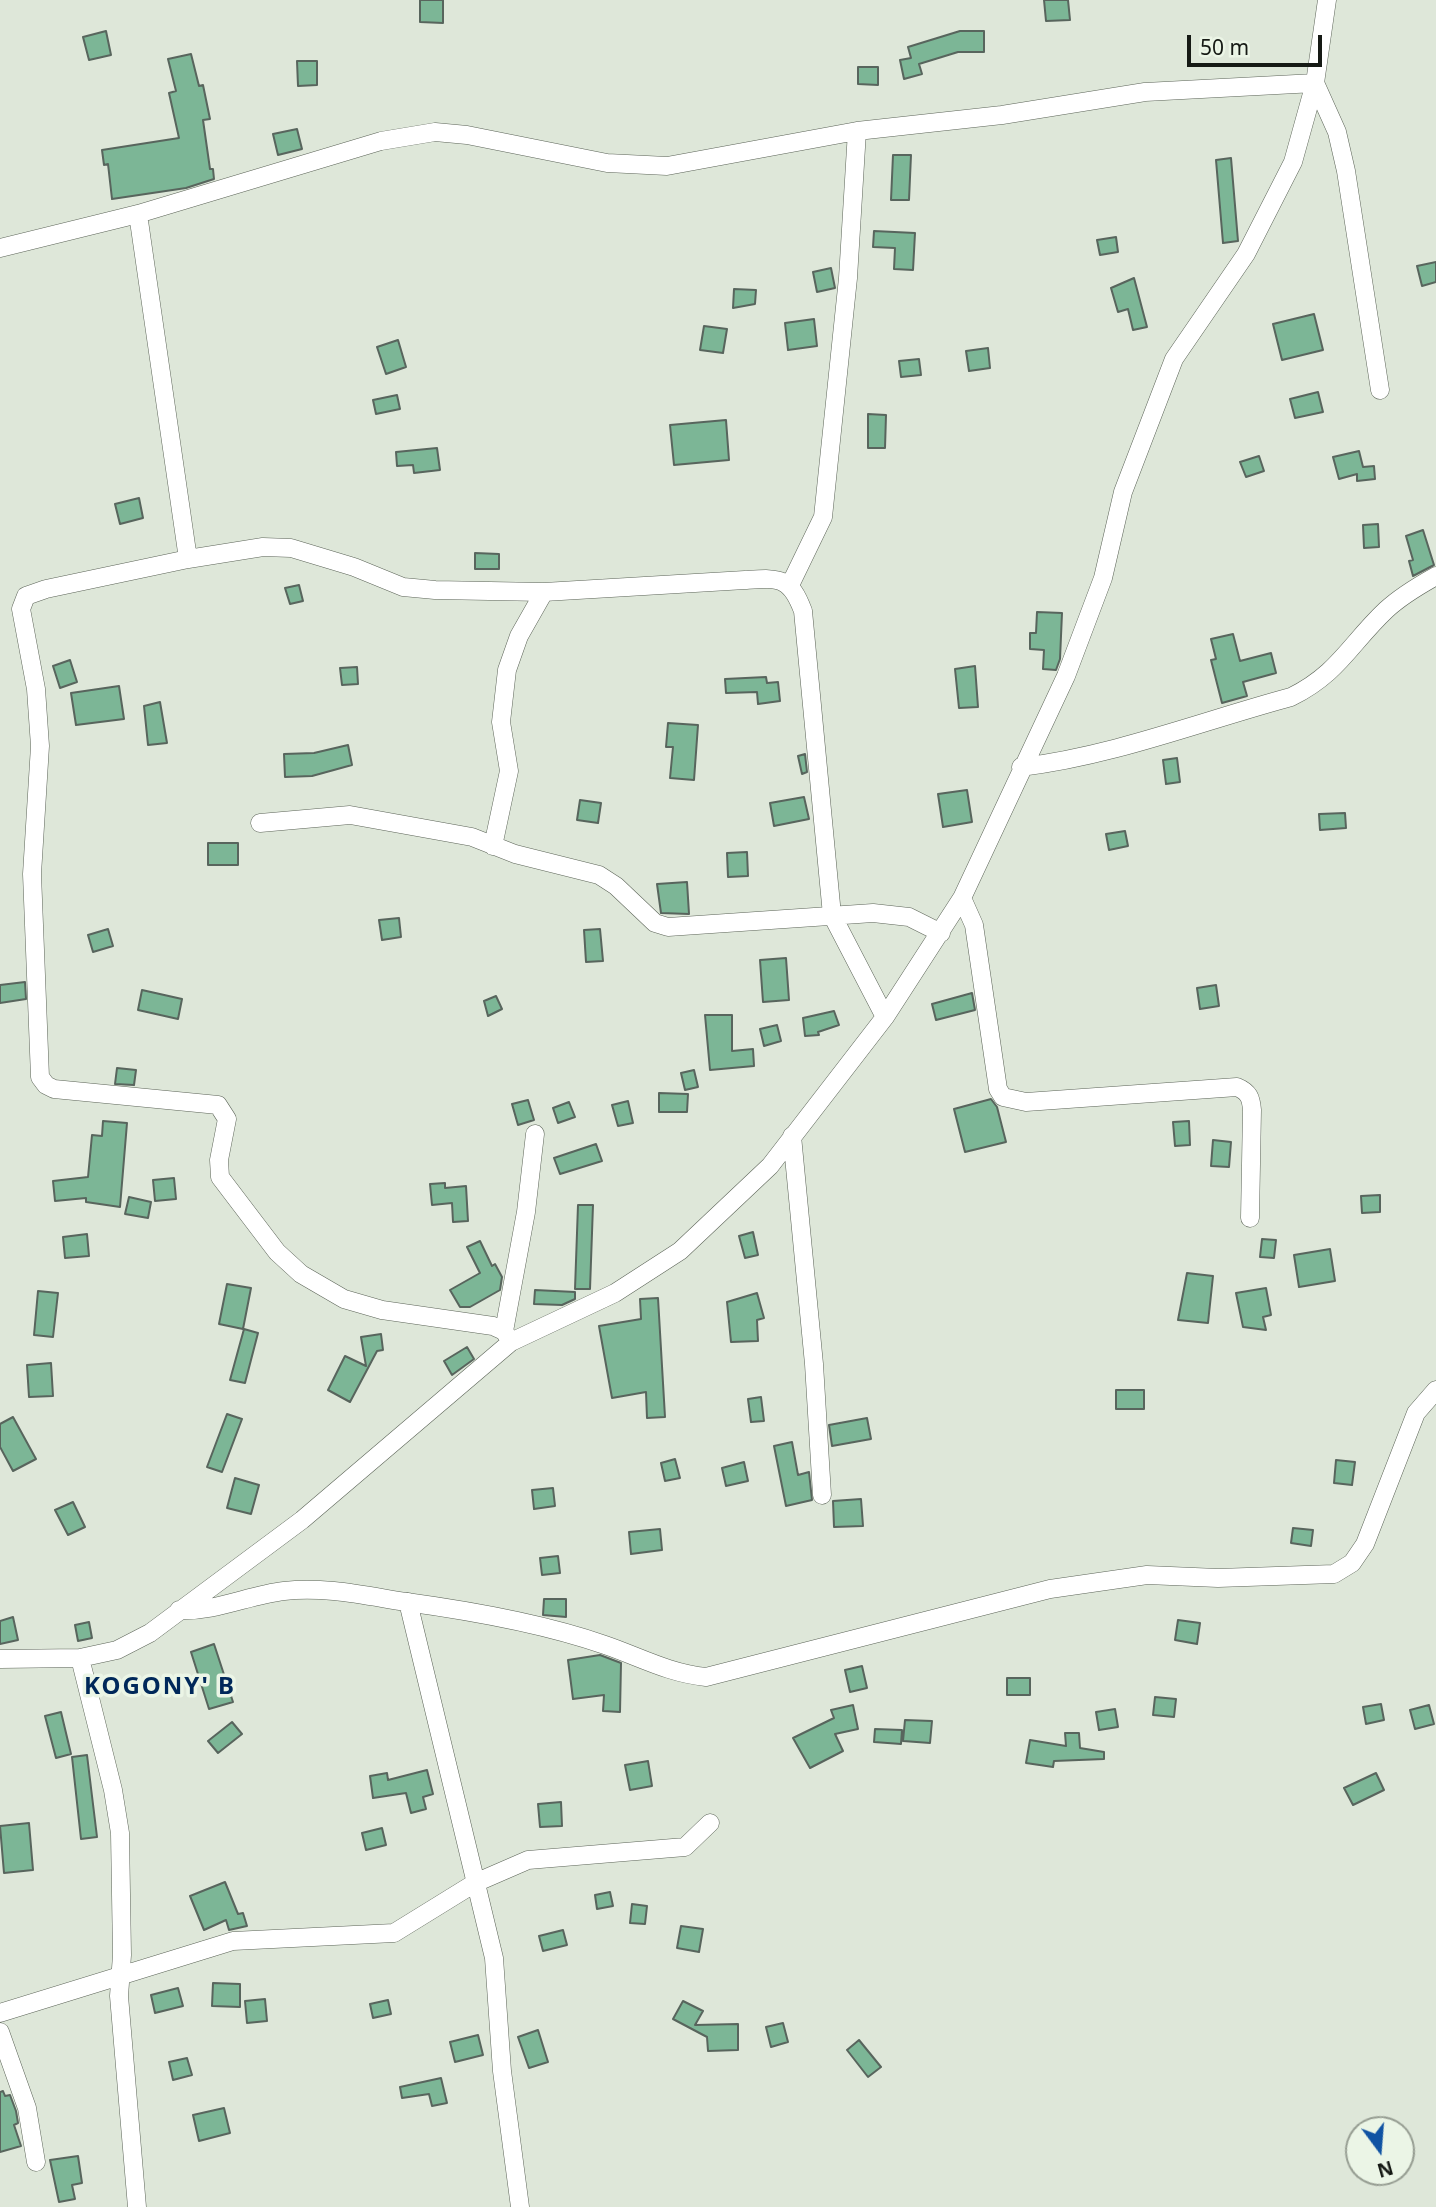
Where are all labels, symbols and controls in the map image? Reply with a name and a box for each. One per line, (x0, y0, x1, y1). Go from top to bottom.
scale bar (1191, 21, 1326, 65)
text: 50 m (1200, 33, 1249, 61)
district label: KOGONY' B (85, 1673, 235, 1701)
north arrow (1345, 2116, 1415, 2186)
text: N (1374, 2155, 1396, 2184)

